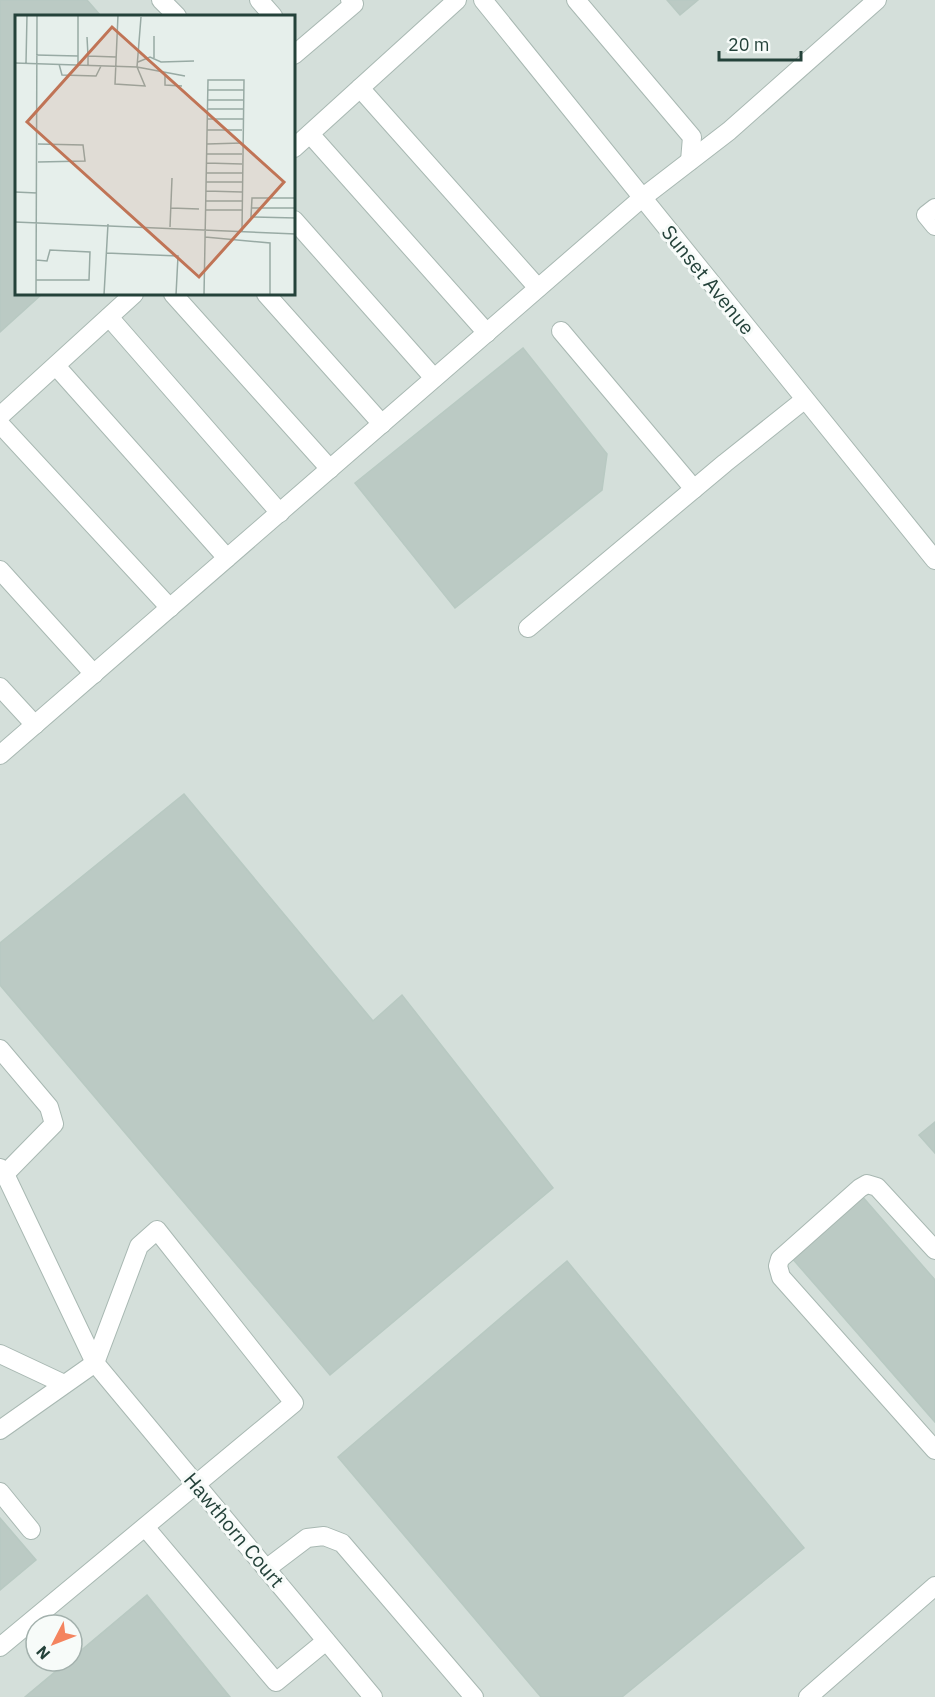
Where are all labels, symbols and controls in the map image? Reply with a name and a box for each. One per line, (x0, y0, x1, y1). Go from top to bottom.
inset map (15, 15, 296, 296)
scale bar (719, 24, 802, 62)
text: 20 m (728, 33, 770, 56)
street label: Sunset Avenue (656, 219, 761, 340)
street label: Hawthorn Court (178, 1466, 291, 1593)
north arrow (24, 1613, 84, 1673)
text: N (32, 1642, 54, 1664)

